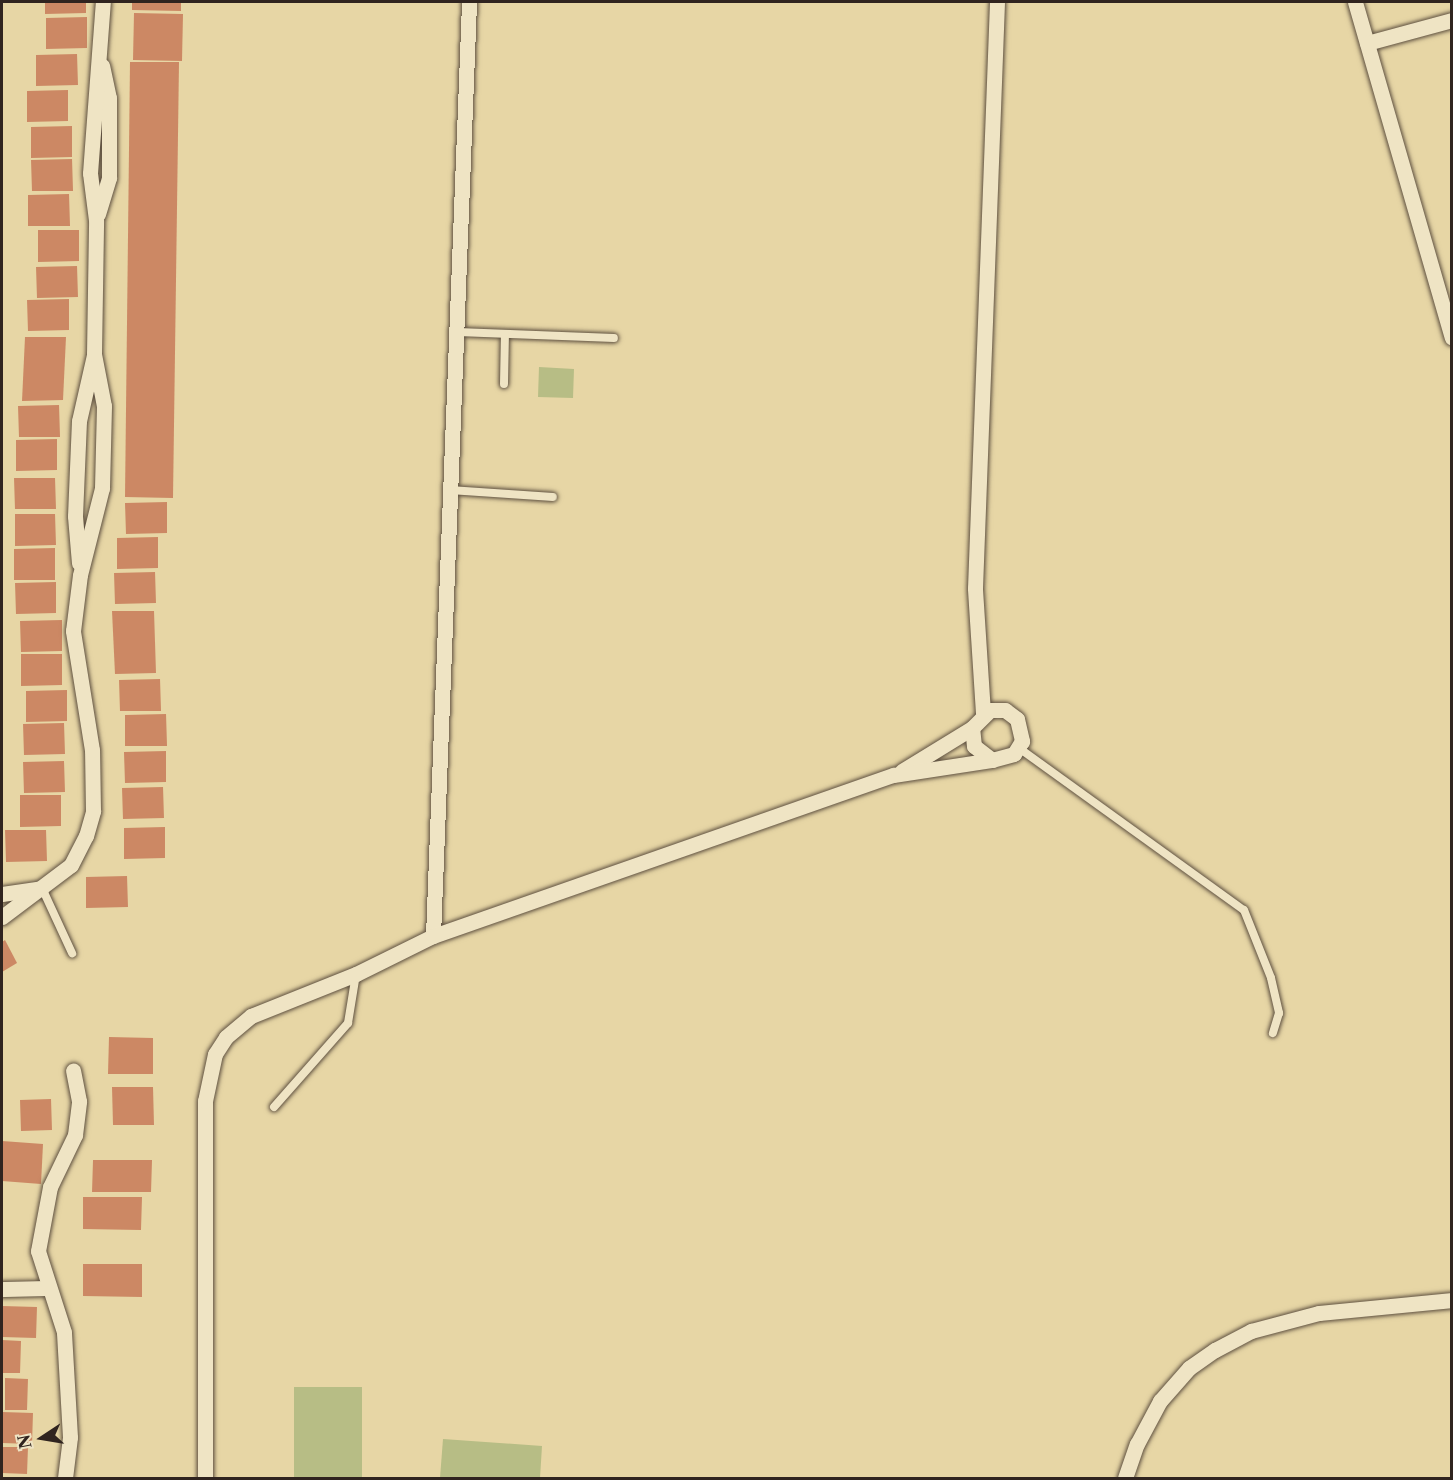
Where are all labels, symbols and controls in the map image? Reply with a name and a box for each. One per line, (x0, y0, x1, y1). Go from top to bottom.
north arrow (12, 1408, 72, 1468)
text: N (13, 1433, 36, 1451)

